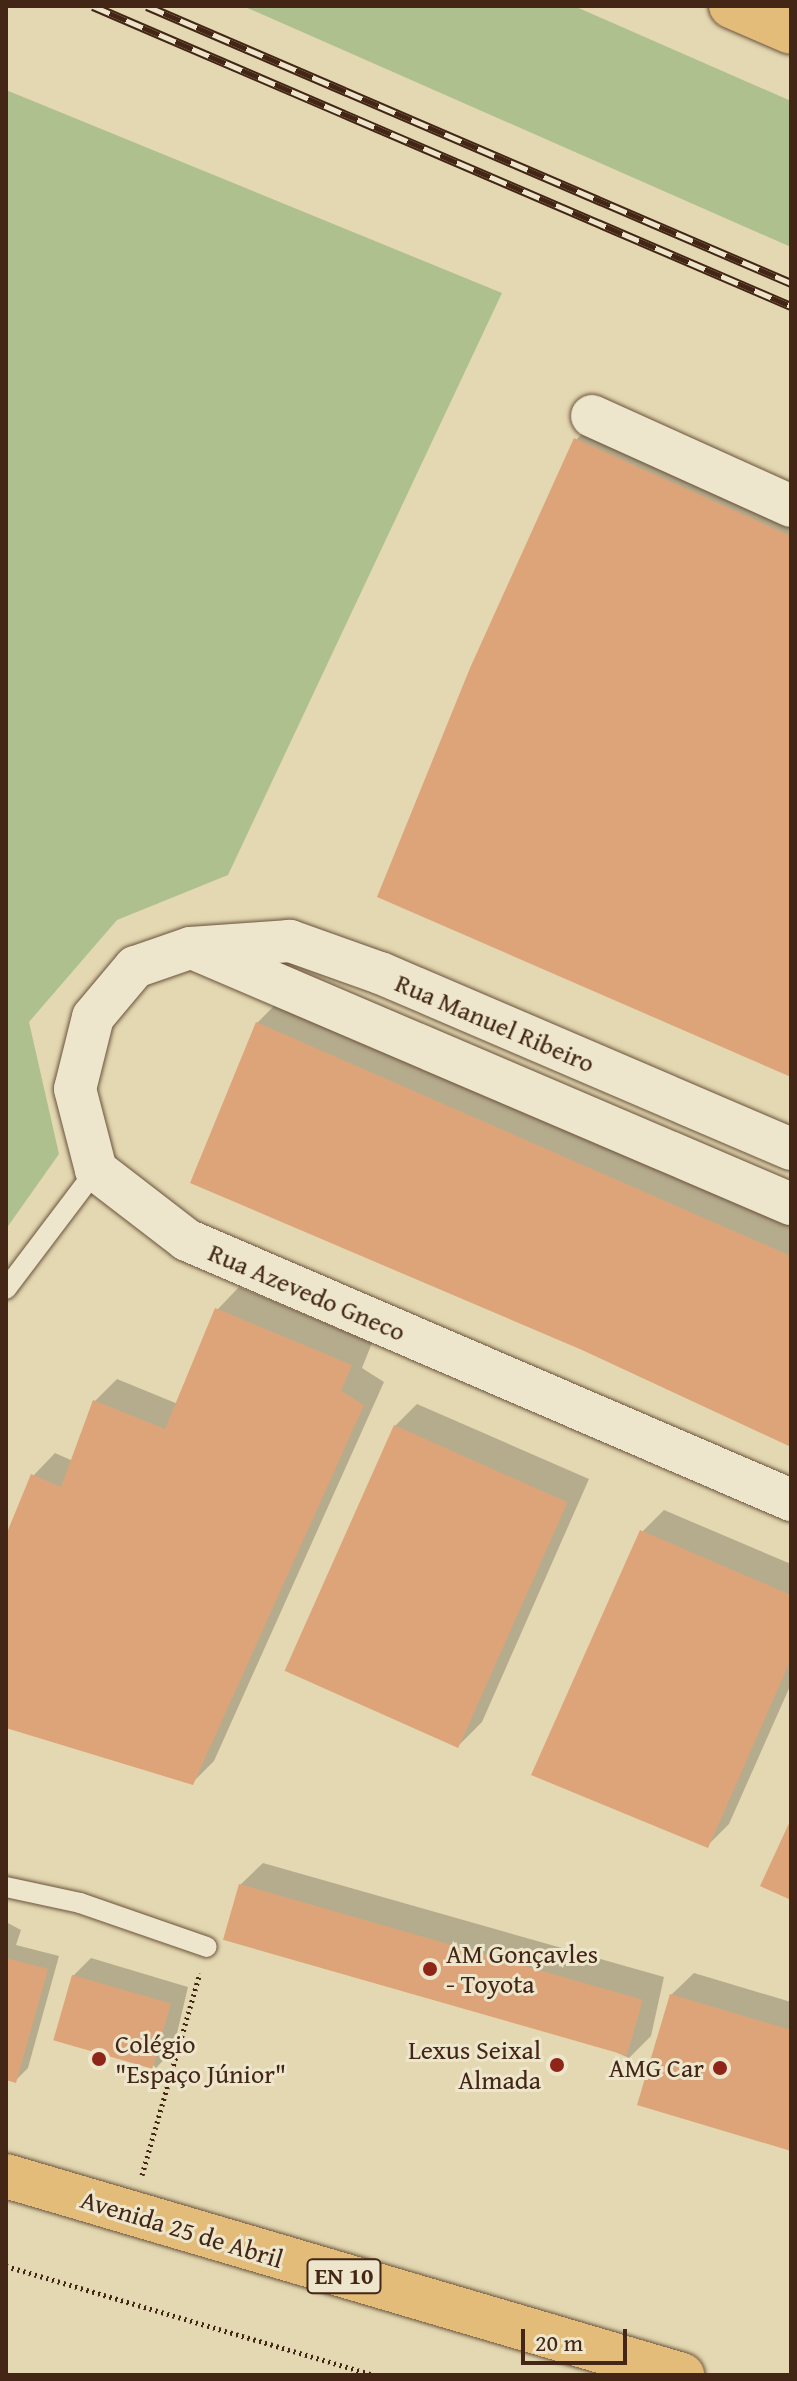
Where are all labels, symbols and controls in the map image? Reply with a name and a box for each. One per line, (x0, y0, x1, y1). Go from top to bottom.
street label: Rua Manuel Ribeiro (391, 967, 599, 1079)
street label: Rua Azevedo Gneco (204, 1236, 410, 1348)
place label: AM Gonçavles - Toyota (446, 1938, 598, 2000)
marker: AM Gonçavles - Toyota (421, 1960, 439, 1978)
place label: Colégio "Espaço Júnior" (115, 2028, 286, 2090)
place label: Lexus Seixal Almada (408, 2034, 541, 2096)
marker: Colégio "Espaço Júnior" (90, 2050, 108, 2068)
place label: AMG Car (609, 2052, 704, 2084)
marker: Lexus Seixal Almada (548, 2056, 566, 2074)
marker: AMG Car (711, 2059, 729, 2077)
street label: Avenida 25 de Abril (77, 2183, 287, 2275)
road number: EN 10 (306, 2256, 382, 2296)
scale bar (525, 2313, 631, 2363)
text: 20 m (535, 2325, 583, 2360)

